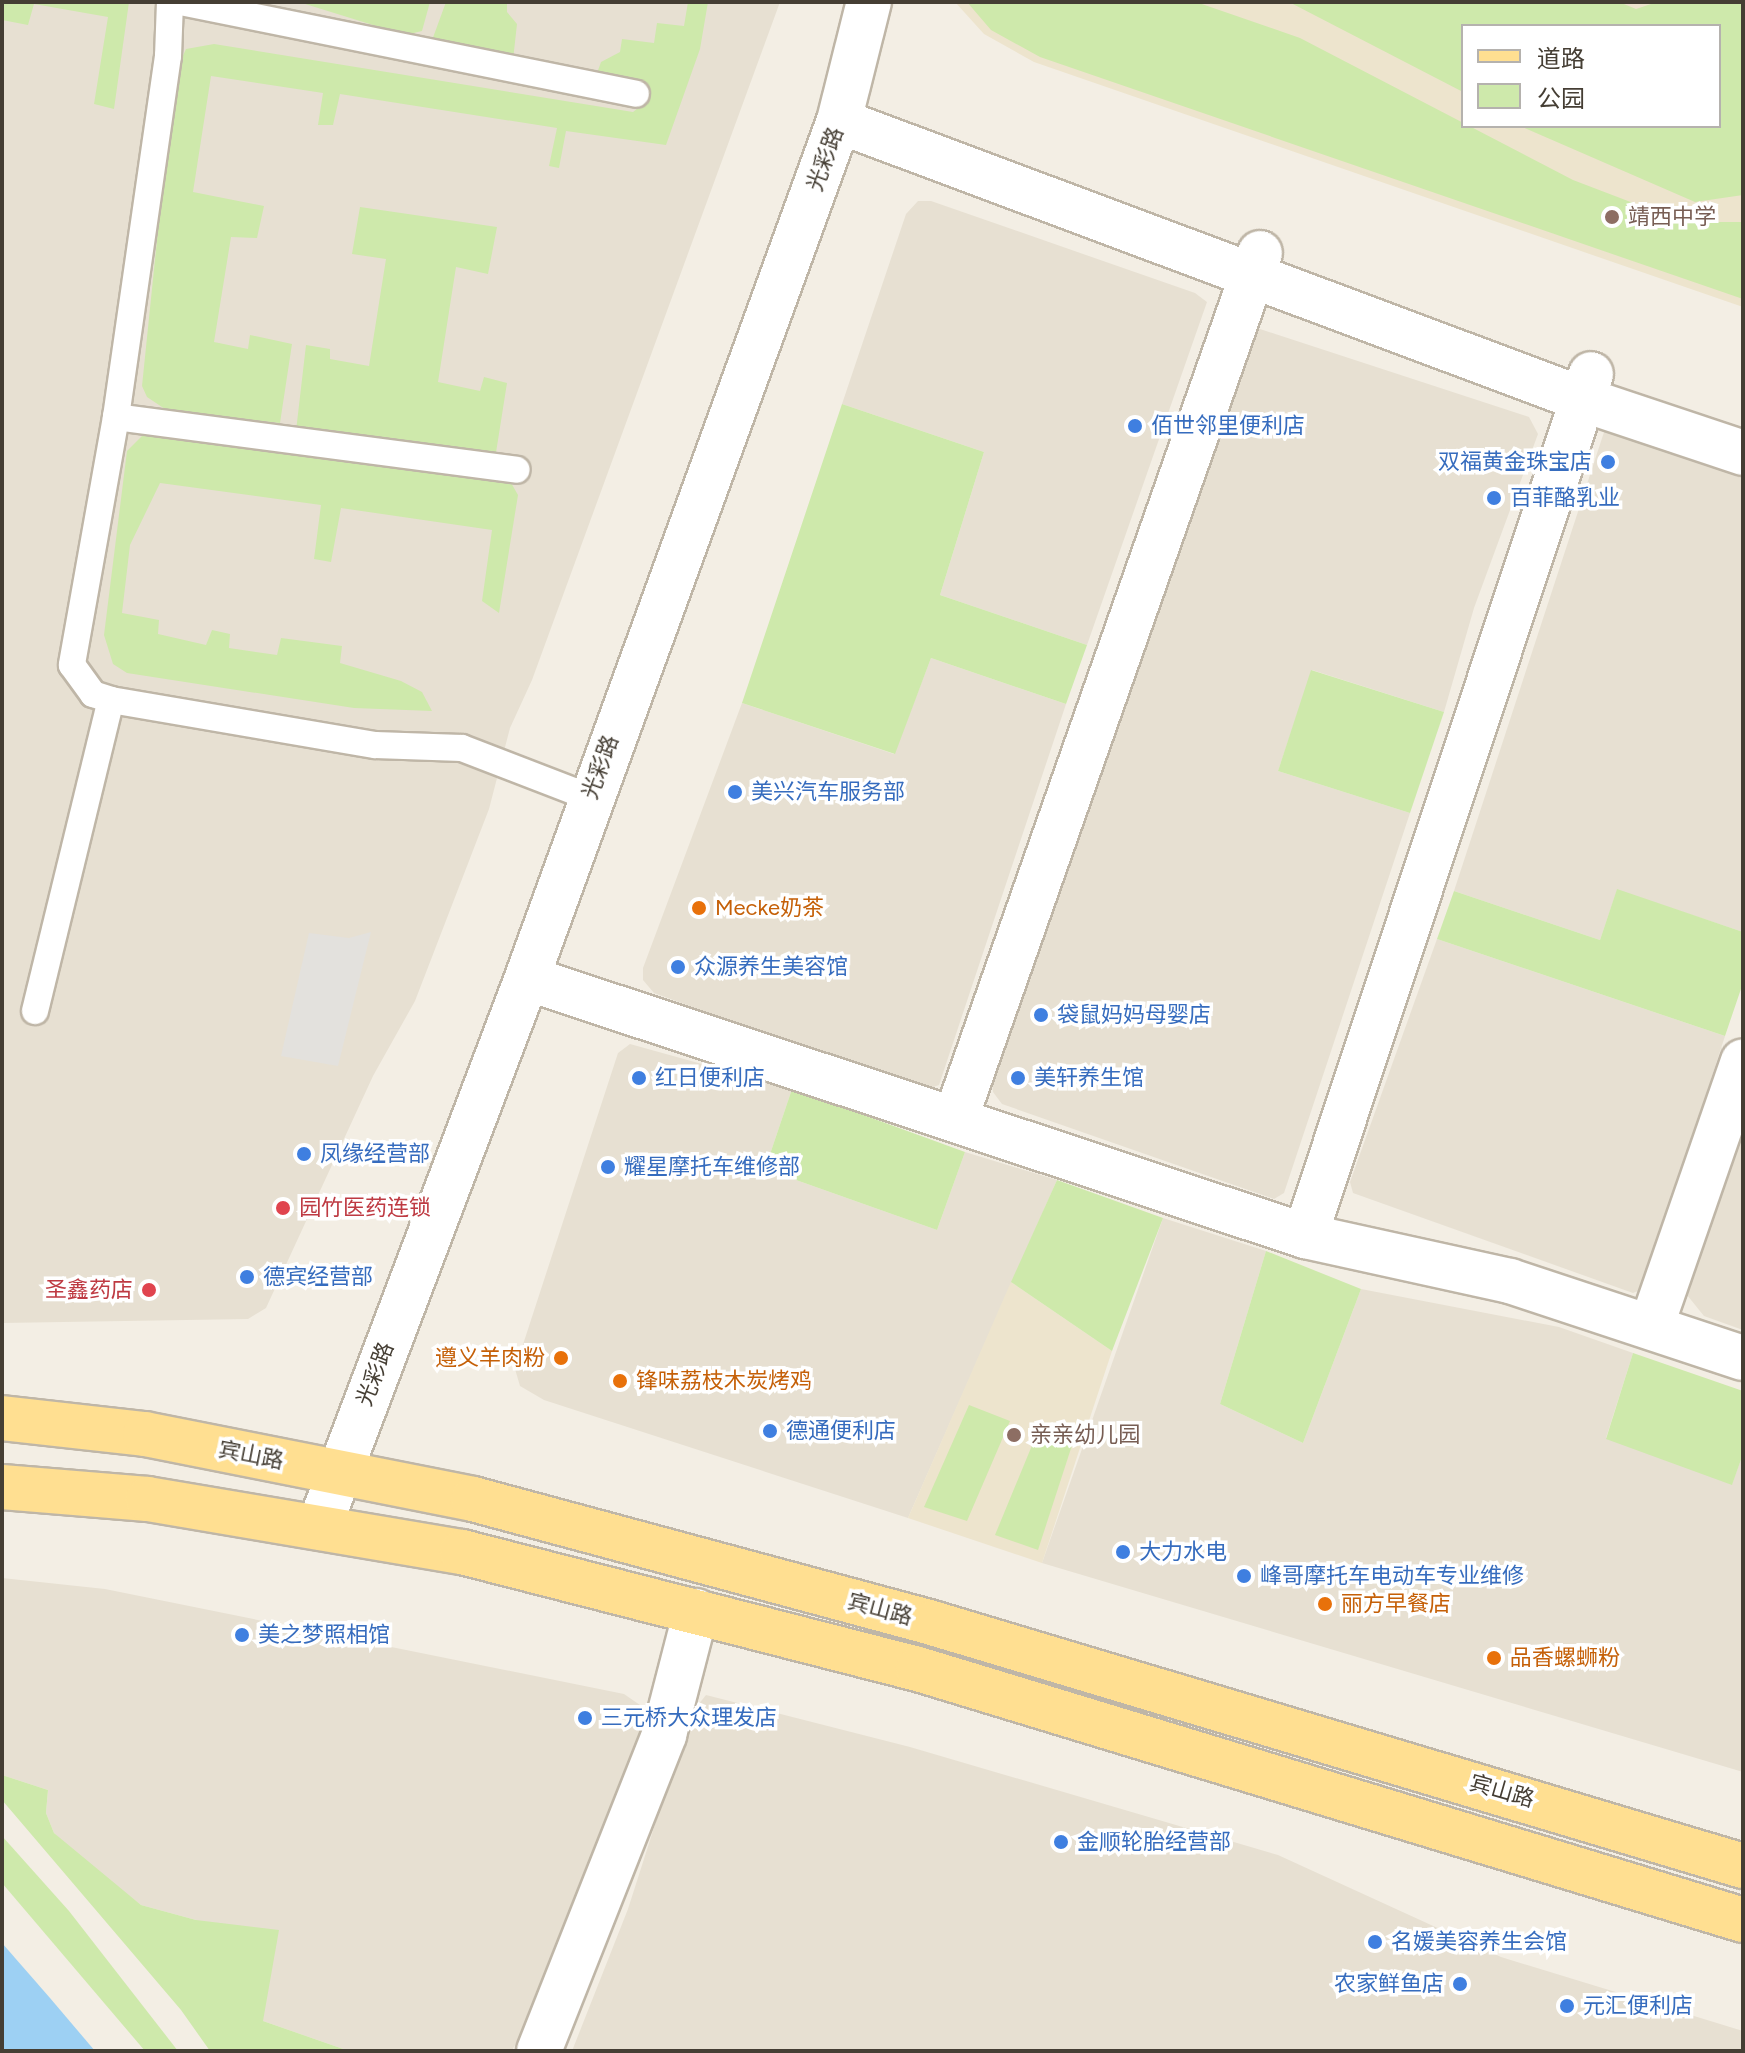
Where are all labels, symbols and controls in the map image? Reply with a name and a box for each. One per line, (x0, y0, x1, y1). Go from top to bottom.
legend (1461, 24, 1721, 128)
text: 道路 (1537, 44, 1585, 73)
text: 公园 (1537, 84, 1585, 113)
street label: 光彩路 (801, 123, 849, 195)
place label: 靖西中学 (1628, 204, 1716, 230)
marker: 靖西中学 (1603, 208, 1621, 226)
place label: 佰世邻里便利店 (1151, 413, 1305, 439)
marker: 佰世邻里便利店 (1126, 417, 1144, 435)
place label: 双福黄金珠宝店 (1438, 449, 1592, 475)
marker: 双福黄金珠宝店 (1599, 453, 1617, 471)
place label: 百菲酪乳业 (1510, 485, 1620, 511)
marker: 百菲酪乳业 (1485, 489, 1503, 507)
street label: 光彩路 (576, 731, 624, 803)
place label: 美兴汽车服务部 (751, 779, 905, 805)
marker: 美兴汽车服务部 (726, 783, 744, 801)
place label: Mecke奶茶 (715, 895, 824, 921)
marker: Mecke奶茶 (690, 899, 708, 917)
place label: 众源养生美容馆 (694, 954, 848, 980)
marker: 众源养生美容馆 (669, 958, 687, 976)
place label: 袋鼠妈妈母婴店 (1057, 1002, 1211, 1028)
marker: 袋鼠妈妈母婴店 (1032, 1006, 1050, 1024)
place label: 红日便利店 (655, 1065, 765, 1091)
place label: 美轩养生馆 (1034, 1065, 1144, 1091)
marker: 红日便利店 (630, 1069, 648, 1087)
marker: 美轩养生馆 (1009, 1069, 1027, 1087)
place label: 凤缘经营部 (320, 1141, 430, 1167)
marker: 凤缘经营部 (295, 1145, 313, 1163)
place label: 耀星摩托车维修部 (624, 1154, 800, 1180)
marker: 耀星摩托车维修部 (599, 1158, 617, 1176)
place label: 园竹医药连锁 (299, 1195, 431, 1221)
marker: 园竹医药连锁 (274, 1199, 292, 1217)
place label: 德宾经营部 (263, 1264, 373, 1290)
marker: 德宾经营部 (238, 1268, 256, 1286)
place label: 圣鑫药店 (45, 1277, 133, 1303)
marker: 圣鑫药店 (140, 1281, 158, 1299)
street label: 光彩路 (351, 1338, 399, 1410)
place label: 遵义羊肉粉 (435, 1345, 545, 1371)
marker: 遵义羊肉粉 (552, 1349, 570, 1367)
place label: 锋味荔枝木炭烤鸡 (636, 1368, 812, 1394)
marker: 锋味荔枝木炭烤鸡 (611, 1372, 629, 1390)
place label: 德通便利店 (786, 1418, 896, 1444)
marker: 德通便利店 (761, 1422, 779, 1440)
place label: 亲亲幼儿园 (1030, 1422, 1140, 1448)
marker: 亲亲幼儿园 (1005, 1426, 1023, 1444)
street label: 宾山路 (216, 1436, 286, 1474)
place label: 大力水电 (1139, 1539, 1227, 1565)
marker: 大力水电 (1114, 1543, 1132, 1561)
place label: 峰哥摩托车电动车专业维修 (1260, 1563, 1524, 1589)
marker: 峰哥摩托车电动车专业维修 (1235, 1567, 1253, 1585)
street label: 宾山路 (845, 1588, 915, 1630)
place label: 丽方早餐店 (1341, 1591, 1451, 1617)
marker: 丽方早餐店 (1316, 1595, 1334, 1613)
place label: 美之梦照相馆 (258, 1622, 390, 1648)
marker: 美之梦照相馆 (233, 1626, 251, 1644)
place label: 品香螺蛳粉 (1510, 1645, 1620, 1671)
marker: 品香螺蛳粉 (1485, 1649, 1503, 1667)
place label: 三元桥大众理发店 (601, 1705, 777, 1731)
marker: 三元桥大众理发店 (576, 1709, 594, 1727)
street label: 宾山路 (1467, 1769, 1537, 1813)
place label: 金顺轮胎经营部 (1077, 1829, 1231, 1855)
marker: 金顺轮胎经营部 (1052, 1833, 1070, 1851)
place label: 名媛美容养生会馆 (1391, 1929, 1567, 1955)
marker: 名媛美容养生会馆 (1366, 1933, 1384, 1951)
place label: 农家鲜鱼店 (1334, 1971, 1444, 1997)
marker: 农家鲜鱼店 (1451, 1975, 1469, 1993)
place label: 元汇便利店 (1583, 1993, 1693, 2019)
marker: 元汇便利店 (1558, 1997, 1576, 2015)

